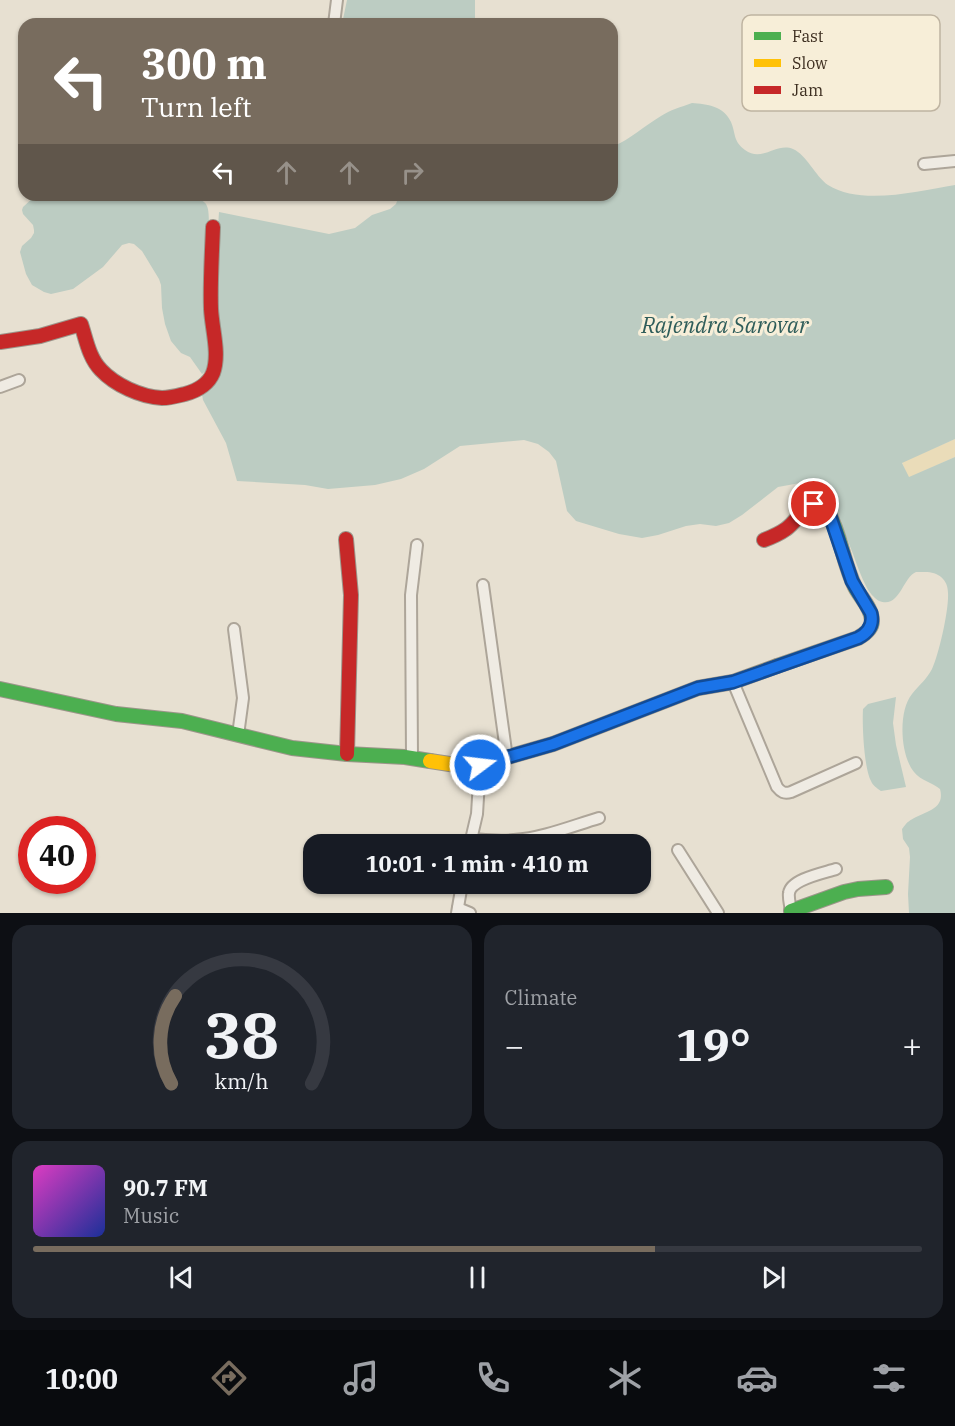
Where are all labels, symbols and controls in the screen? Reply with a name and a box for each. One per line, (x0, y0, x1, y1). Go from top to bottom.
legend (742, 15, 940, 111)
text: Fast (792, 26, 824, 46)
text: 300 m (141, 36, 267, 91)
icon: left (42, 42, 120, 120)
text: Slow (792, 53, 828, 73)
text: Jam (792, 80, 823, 100)
text: Turn left (141, 89, 252, 124)
icon: left (207, 156, 240, 189)
icon: ahead (270, 156, 303, 189)
icon: ahead (333, 156, 366, 189)
icon: right (396, 156, 429, 189)
water label: Rajendra Sarovar (640, 310, 810, 339)
pin (788, 478, 839, 529)
icon: arrive (797, 487, 830, 520)
position arrow (448, 733, 512, 797)
speed limit sign: 40 (18, 816, 96, 894)
text: 10:01 · 1 min · 410 m (365, 849, 589, 878)
text: Climate (505, 984, 577, 1011)
text: 38 (204, 994, 279, 1075)
text: 19° (676, 1015, 751, 1073)
text: − (505, 1024, 524, 1067)
text: + (902, 1024, 922, 1067)
text: km/h (215, 1067, 269, 1095)
text: 90.7 FM (123, 1173, 208, 1202)
text: Music (123, 1202, 179, 1229)
icon: previous (165, 1261, 198, 1294)
icon: pause (461, 1261, 494, 1294)
icon: next (757, 1261, 790, 1294)
icon: directions (208, 1357, 250, 1399)
icon: music (340, 1357, 382, 1399)
icon: phone (472, 1357, 514, 1399)
icon: climate (604, 1357, 646, 1399)
icon: car (736, 1357, 778, 1399)
icon: filters (868, 1357, 910, 1399)
text: 10:00 (45, 1361, 118, 1396)

